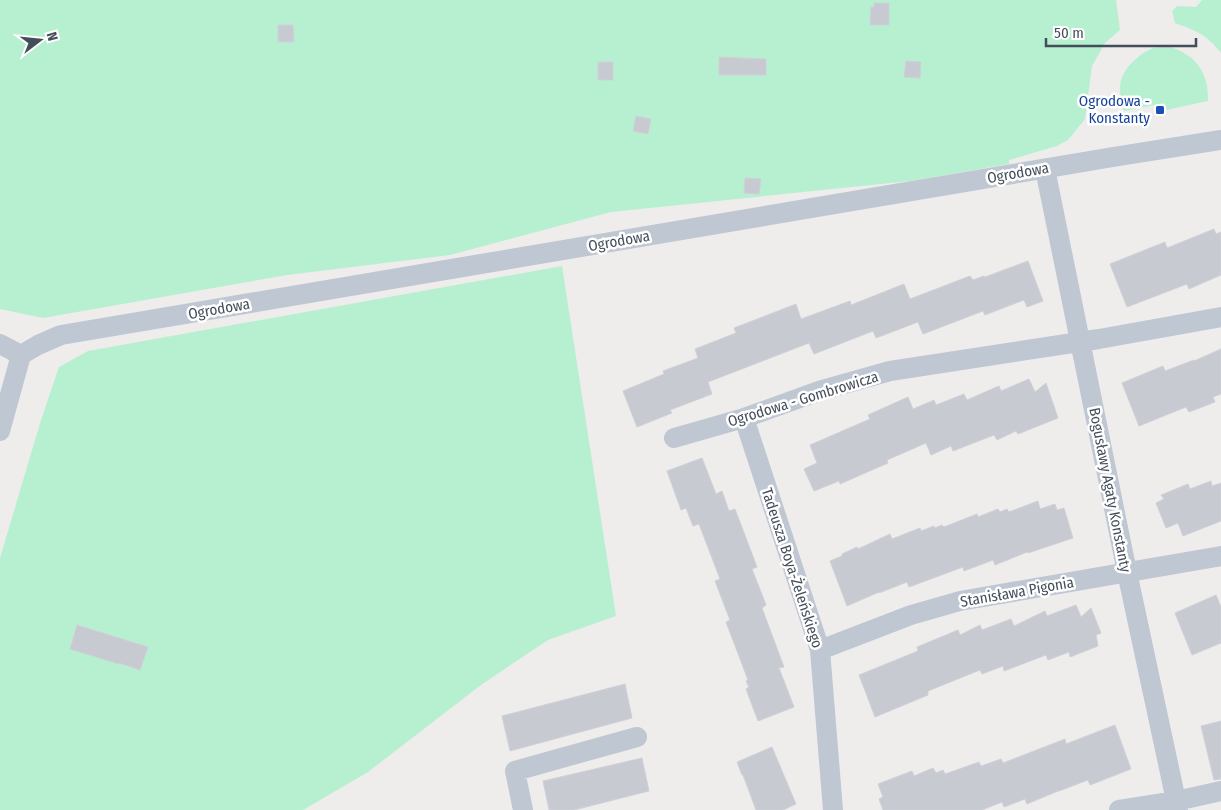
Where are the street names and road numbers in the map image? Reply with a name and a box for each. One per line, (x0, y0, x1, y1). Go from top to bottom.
street label: Ogrodowa (986, 159, 1050, 187)
street label: Ogrodowa (587, 227, 651, 255)
street label: Ogrodowa (187, 295, 251, 323)
street label: Ogrodowa - Gombrowicza (726, 368, 880, 430)
street label: Bogusławy Agaty Konstanty (1085, 406, 1135, 574)
street label: Tadeusza Boya-Żeleńskiego (758, 486, 826, 650)
street label: Stanisława Pigonia (959, 573, 1075, 611)

